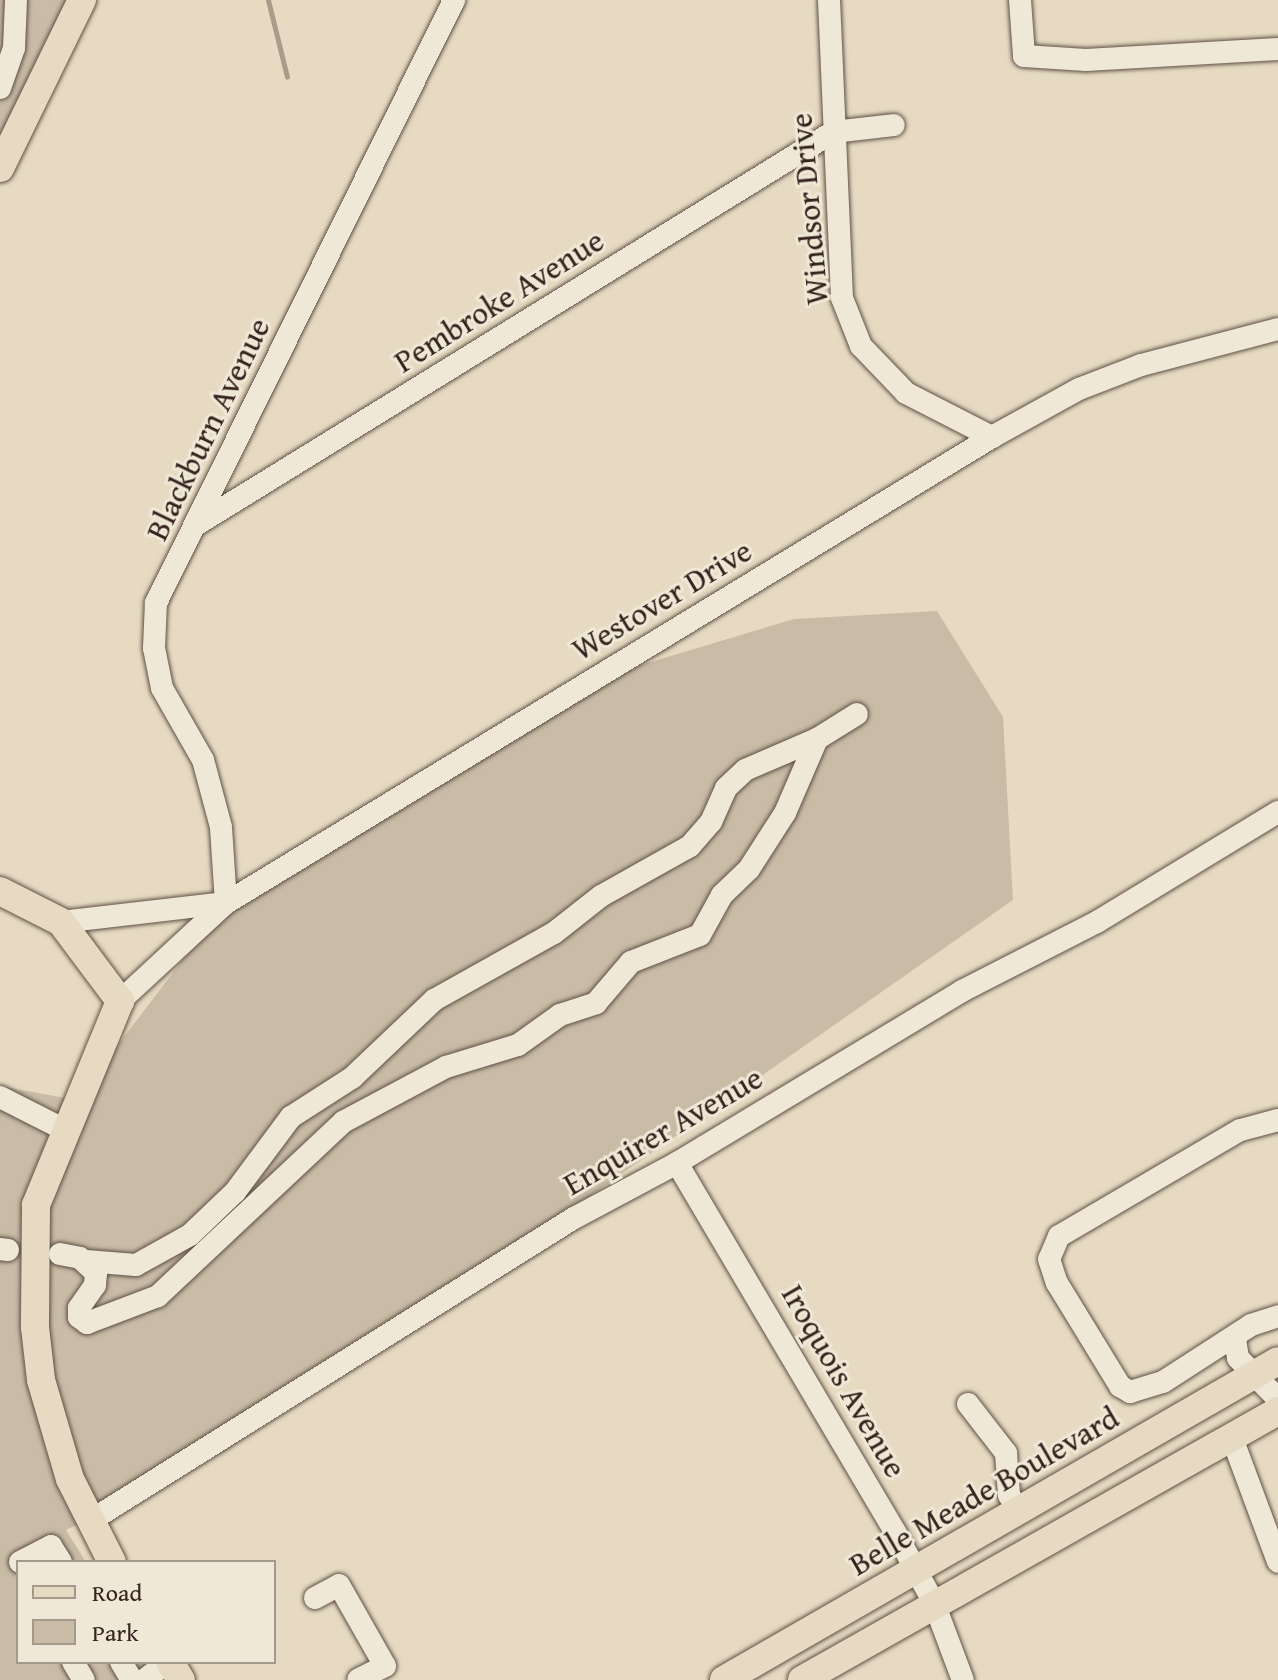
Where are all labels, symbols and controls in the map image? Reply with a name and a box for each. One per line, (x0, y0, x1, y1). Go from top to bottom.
street label: Windsor Drive (781, 112, 837, 306)
street label: Pembroke Avenue (387, 221, 611, 381)
street label: Blackburn Avenue (138, 312, 278, 546)
street label: Westover Drive (565, 531, 759, 669)
street label: Enquirer Avenue (557, 1058, 769, 1204)
street label: Iroquois Avenue (773, 1278, 915, 1484)
street label: Belle Meade Boulevard (842, 1398, 1126, 1584)
legend (16, 1560, 276, 1664)
text: Road (92, 1575, 142, 1610)
text: Park (92, 1615, 138, 1650)

